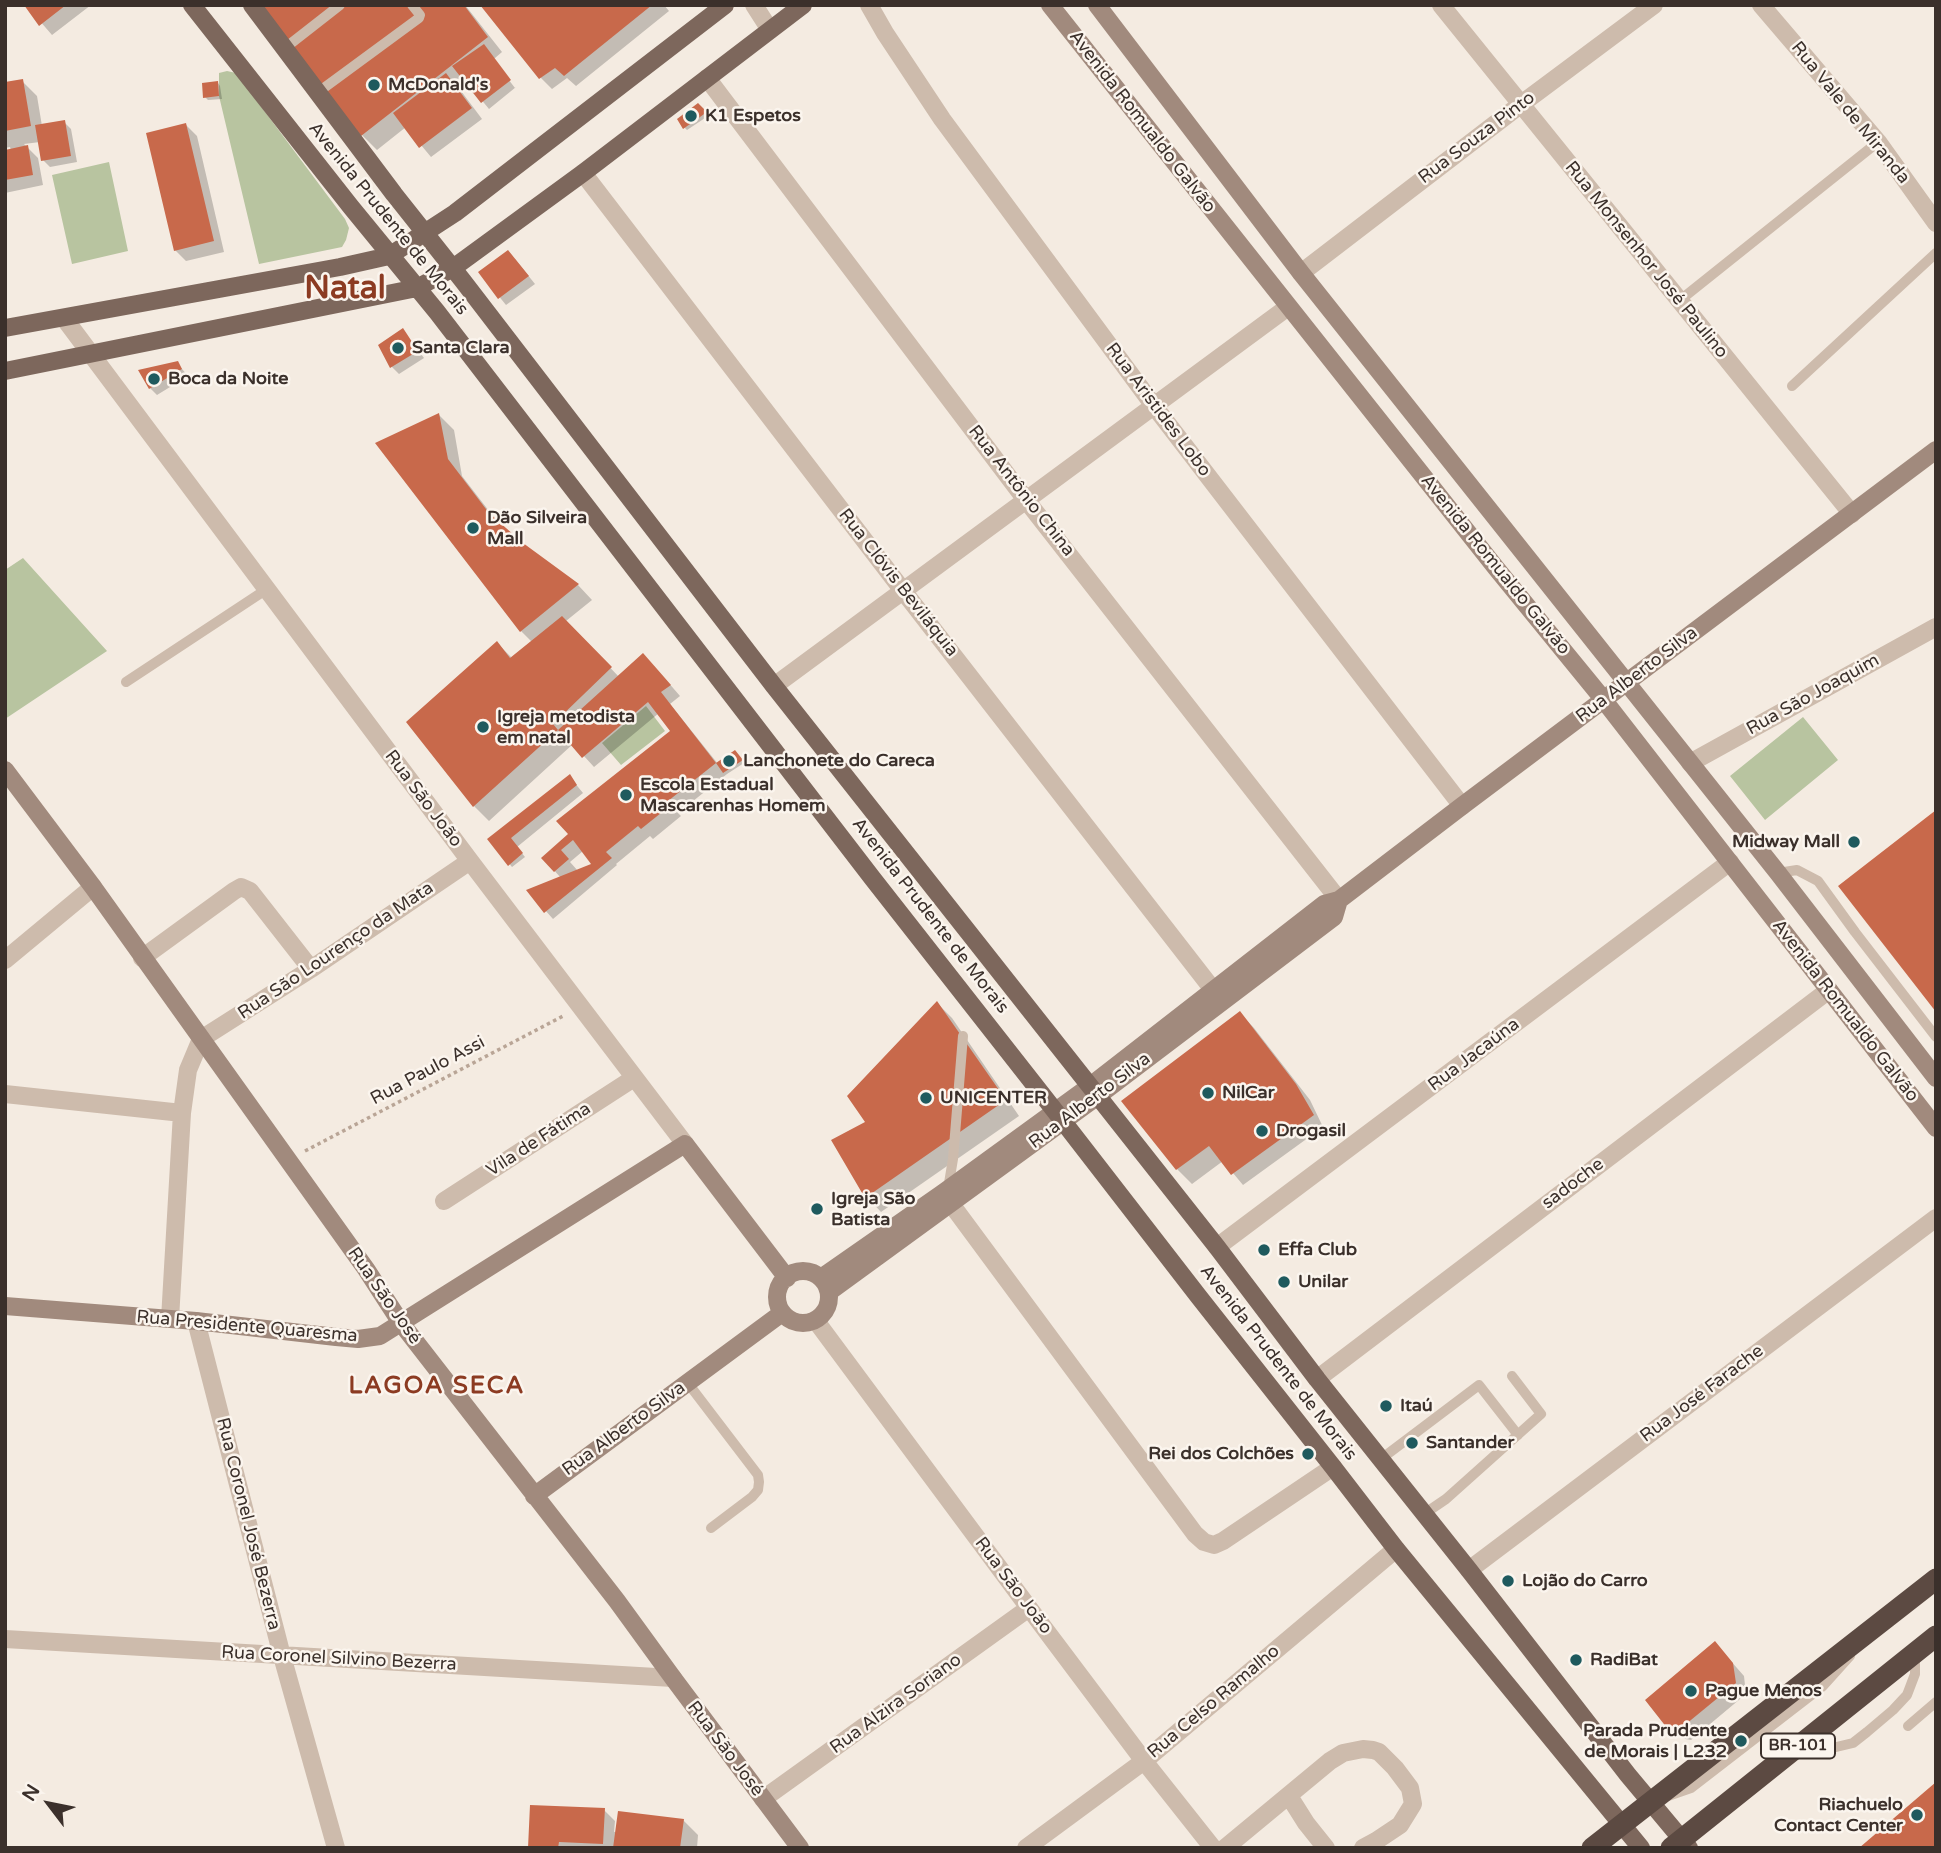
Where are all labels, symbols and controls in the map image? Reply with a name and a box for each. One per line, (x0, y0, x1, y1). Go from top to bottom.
street label: Avenida Romualdo Galvão (1064, 27, 1220, 217)
street label: Rua Vale de Miranda (1786, 37, 1914, 189)
place label: McDonald's (388, 74, 488, 96)
marker: McDonald's (366, 77, 382, 93)
street label: Rua Souza Pinto (1415, 87, 1539, 189)
place label: K1 Espetos (705, 105, 801, 127)
marker: K1 Espetos (683, 108, 699, 124)
street label: Avenida Prudente de Morais (303, 118, 473, 320)
street label: Rua Monsenhor José Paulino (1560, 157, 1732, 363)
district label: Natal (304, 271, 386, 309)
place label: Santa Clara (412, 337, 510, 359)
street label: Rua Aristides Lobo (1101, 339, 1215, 481)
marker: Santa Clara (390, 340, 406, 356)
place label: Boca da Noite (168, 368, 288, 390)
marker: Boca da Noite (146, 371, 162, 387)
street label: Rua Antônio China (963, 421, 1079, 561)
street label: Avenida Romualdo Galvão (1416, 471, 1574, 659)
street label: Rua Clóvis Beviláquia (834, 505, 962, 661)
place label: Dão Silveira Mall (487, 507, 587, 550)
marker: Dão Silveira Mall (465, 520, 481, 536)
street label: Rua Alberto Silva (1572, 622, 1702, 728)
street label: Rua São Joaquim (1743, 650, 1883, 740)
place label: Igreja metodista em natal (497, 706, 635, 748)
marker: Igreja metodista em natal (475, 719, 491, 735)
street label: Rua São João (380, 746, 466, 852)
place label: Lanchonete do Careca (743, 750, 935, 772)
marker: Lanchonete do Careca (721, 753, 737, 769)
place label: Escola Estadual Mascarenhas Homem (640, 774, 826, 816)
marker: Escola Estadual Mascarenhas Homem (618, 787, 634, 803)
street label: Avenida Prudente de Morais (847, 814, 1013, 1018)
place label: Midway Mall (1732, 831, 1840, 853)
marker: Midway Mall (1846, 834, 1862, 850)
street label: Rua São Lourenço da Mata (234, 877, 438, 1025)
street label: Avenida Romualdo Galvão (1767, 916, 1923, 1106)
street label: Rua Jacaúna (1424, 1014, 1524, 1096)
street label: Rua Paulo Assi (367, 1032, 489, 1110)
street label: Rua Alberto Silva (1025, 1048, 1155, 1154)
place label: NilCar (1222, 1082, 1275, 1104)
marker: NilCar (1200, 1085, 1216, 1101)
place label: UNICENTER (940, 1087, 1047, 1109)
marker: UNICENTER (918, 1090, 934, 1106)
street label: Vila de Fátima (483, 1098, 595, 1182)
place label: Drogasil (1276, 1120, 1346, 1142)
marker: Drogasil (1254, 1123, 1270, 1139)
street label: sadoche (1538, 1154, 1608, 1214)
place label: Igreja São Batista (831, 1188, 916, 1230)
marker: Igreja São Batista (809, 1201, 825, 1217)
place label: Effa Club (1278, 1239, 1357, 1261)
marker: Effa Club (1256, 1242, 1272, 1258)
street label: Rua São José (343, 1243, 425, 1349)
street label: Avenida Prudente de Morais (1195, 1261, 1361, 1465)
place label: Unilar (1298, 1271, 1348, 1293)
marker: Unilar (1276, 1274, 1292, 1290)
street label: Rua Presidente Quaresma (135, 1307, 359, 1347)
street label: Rua José Farache (1636, 1341, 1768, 1447)
district label: LAGOA SECA (350, 1373, 524, 1401)
street label: Rua Alberto Silva (558, 1377, 690, 1481)
place label: Itaú (1400, 1395, 1433, 1417)
marker: Itaú (1378, 1398, 1394, 1414)
street label: Rua Coronel José Bezerra (211, 1416, 285, 1632)
place label: Santander (1426, 1432, 1514, 1454)
marker: Santander (1404, 1435, 1420, 1451)
place label: Rei dos Colchões (1148, 1443, 1294, 1465)
marker: Rei dos Colchões (1300, 1446, 1316, 1462)
street label: Rua São João (970, 1533, 1056, 1639)
place label: Lojão do Carro (1522, 1570, 1648, 1592)
marker: Lojão do Carro (1500, 1573, 1516, 1589)
street label: Rua Celso Ramalho (1144, 1640, 1284, 1764)
street label: Rua Coronel Silvino Bezerra (221, 1642, 457, 1676)
street label: Rua Alzira Soriano (826, 1649, 966, 1759)
place label: RadiBat (1590, 1649, 1658, 1671)
marker: RadiBat (1568, 1652, 1584, 1668)
place label: Pague Menos (1705, 1680, 1822, 1702)
marker: Pague Menos (1683, 1683, 1699, 1699)
street label: Rua São José (682, 1697, 768, 1801)
place label: Parada Prudente de Morais | L232 (1583, 1720, 1727, 1762)
marker: Parada Prudente de Morais | L232 (1733, 1733, 1749, 1749)
road number: BR-101 (1761, 1734, 1835, 1758)
north arrow (14, 1769, 84, 1839)
text: N (18, 1781, 45, 1805)
place label: Riachuelo Contact Center (1774, 1794, 1903, 1836)
marker: Riachuelo Contact Center (1909, 1807, 1925, 1823)

